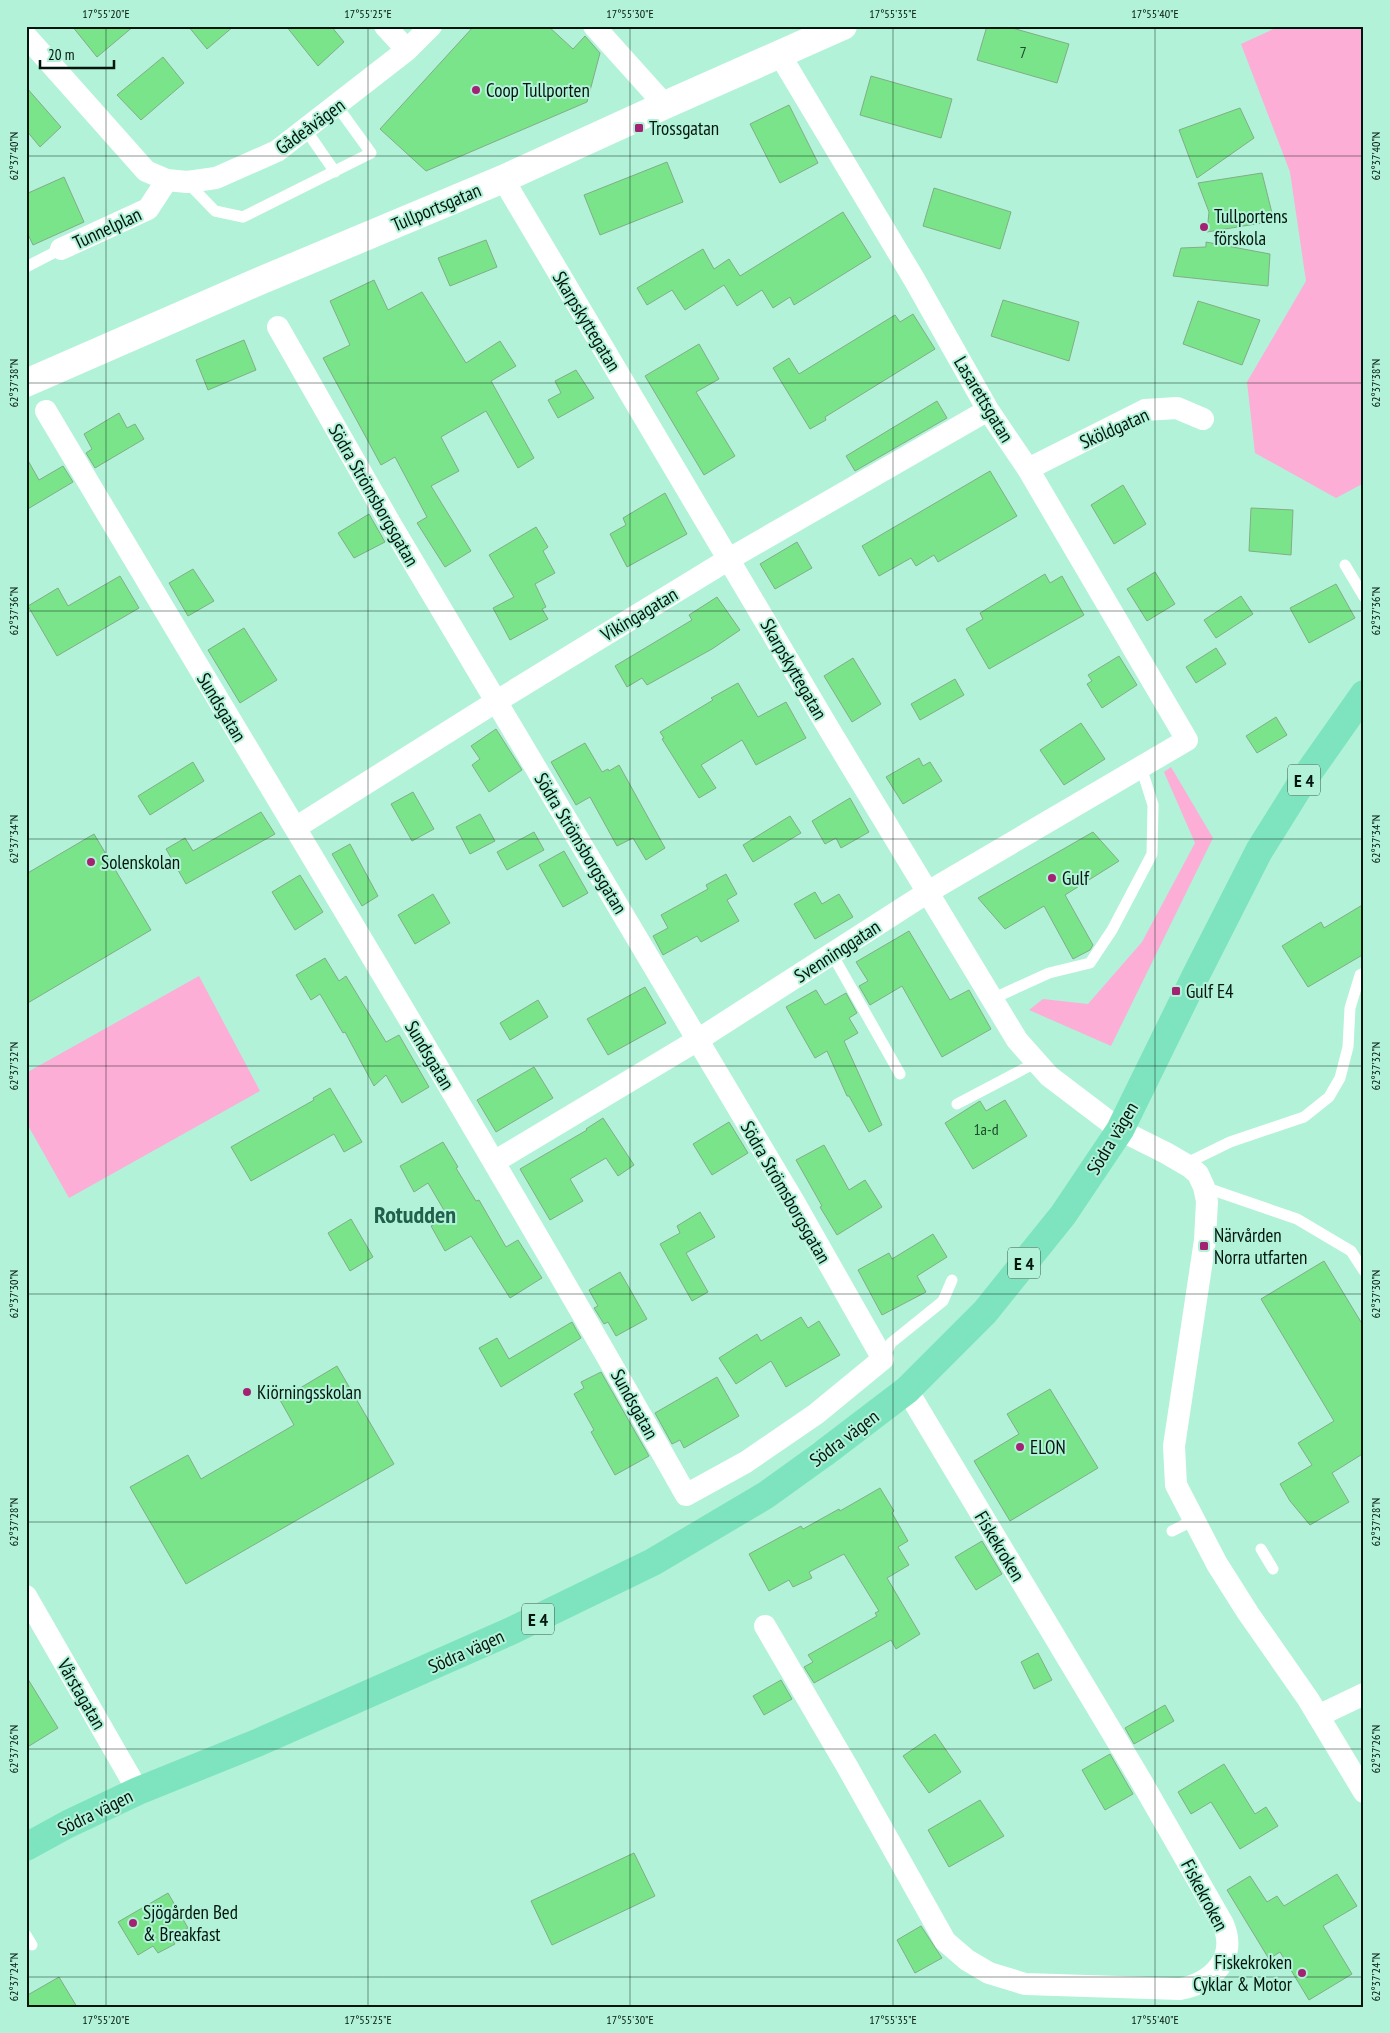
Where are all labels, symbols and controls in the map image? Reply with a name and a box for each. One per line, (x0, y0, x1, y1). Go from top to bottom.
text: 17°55'20"E (82, 6, 130, 21)
text: 17°55'25"E (344, 6, 392, 21)
text: 17°55'30"E (606, 6, 654, 21)
text: 17°55'35"E (869, 6, 917, 21)
text: 17°55'40"E (1131, 6, 1179, 21)
scale bar (40, 38, 114, 70)
house number: 7 (1019, 42, 1027, 62)
text: 20 m (48, 45, 74, 64)
place label: Coop Tullporten (486, 78, 590, 102)
marker: Coop Tullporten (470, 84, 482, 96)
street label: Gådeåvägen (271, 93, 349, 159)
place label: Trossgatan (649, 116, 719, 140)
marker: Trossgatan (633, 122, 645, 134)
text: 62°37'40"N (6, 132, 21, 180)
text: 62°37'40"N (1368, 132, 1383, 180)
street label: Tullportsgatan (388, 177, 484, 237)
street label: Tunnelplan (69, 202, 145, 254)
place label: Tullportens förskola (1214, 204, 1288, 250)
marker: Tullportens förskola (1198, 221, 1210, 233)
street label: Skarpskyttegatan (548, 267, 626, 375)
street label: Lasarettsgatan (949, 352, 1019, 446)
text: 62°37'38"N (6, 359, 21, 407)
text: 62°37'38"N (1368, 359, 1383, 407)
street label: Sköldgatan (1076, 402, 1152, 454)
street label: Södra Strömsborgsgatan (324, 420, 424, 570)
street label: Vikingagatan (595, 582, 682, 647)
text: 62°37'36"N (6, 587, 21, 635)
text: 62°37'36"N (1368, 587, 1383, 635)
street label: Skarpskyttegatan (755, 614, 833, 724)
street label: Sundsgatan (192, 668, 252, 746)
road number: E 4 (1288, 764, 1320, 796)
street label: Södra Strömsborgsgatan (529, 768, 633, 918)
text: 62°37'34"N (6, 815, 21, 863)
text: 62°37'34"N (1368, 815, 1383, 863)
place label: Solenskolan (101, 850, 180, 874)
marker: Solenskolan (85, 856, 97, 868)
place label: Gulf (1062, 866, 1090, 890)
marker: Gulf (1046, 872, 1058, 884)
street label: Svenninggatan (790, 914, 884, 988)
place label: Gulf E4 (1186, 979, 1234, 1003)
marker: Gulf E4 (1170, 985, 1182, 997)
street label: Sundsgatan (400, 1016, 460, 1094)
text: 62°37'32"N (6, 1042, 21, 1090)
text: 62°37'32"N (1368, 1042, 1383, 1090)
street label: Södra vägen (1081, 1097, 1143, 1179)
street label: Södra Strömsborgsgatan (736, 1117, 836, 1267)
house number: 1a-d (973, 1119, 999, 1139)
district label: Rotudden (374, 1199, 456, 1230)
place label: Närvården Norra utfarten (1214, 1223, 1307, 1269)
marker: Närvården Norra utfarten (1198, 1240, 1210, 1252)
road number: E 4 (1008, 1248, 1040, 1278)
text: 62°37'30"N (6, 1270, 21, 1318)
text: 62°37'30"N (1368, 1270, 1383, 1318)
street label: Sundsgatan (606, 1365, 664, 1443)
place label: Kiörningsskolan (257, 1380, 362, 1404)
marker: Kiörningsskolan (241, 1386, 253, 1398)
street label: Södra vägen (805, 1404, 883, 1472)
place label: ELON (1030, 1435, 1066, 1459)
marker: ELON (1014, 1441, 1026, 1453)
text: 62°37'28"N (6, 1498, 21, 1546)
text: 62°37'28"N (1368, 1498, 1383, 1546)
street label: Fiskekroken (970, 1507, 1030, 1585)
road number: E 4 (522, 1604, 554, 1635)
street label: Södra vägen (424, 1624, 508, 1678)
street label: Vårstagatan (52, 1654, 112, 1733)
text: 62°37'26"N (6, 1725, 21, 1773)
text: 62°37'26"N (1368, 1725, 1383, 1773)
street label: Södra vägen (53, 1784, 137, 1840)
street label: Fiskekroken (1176, 1855, 1234, 1935)
place label: Sjögården Bed & Breakfast (143, 1900, 238, 1946)
marker: Sjögården Bed & Breakfast (127, 1917, 139, 1929)
place label: Fiskekroken Cyklar & Motor (1193, 1950, 1293, 1996)
text: 62°37'24"N (6, 1953, 21, 2001)
text: 62°37'24"N (1368, 1953, 1383, 2001)
marker: Fiskekroken Cyklar & Motor (1296, 1967, 1308, 1979)
text: 17°55'20"E (82, 2012, 130, 2027)
text: 17°55'25"E (344, 2012, 392, 2027)
text: 17°55'30"E (606, 2012, 654, 2027)
text: 17°55'35"E (869, 2012, 917, 2027)
text: 17°55'40"E (1131, 2012, 1179, 2027)

